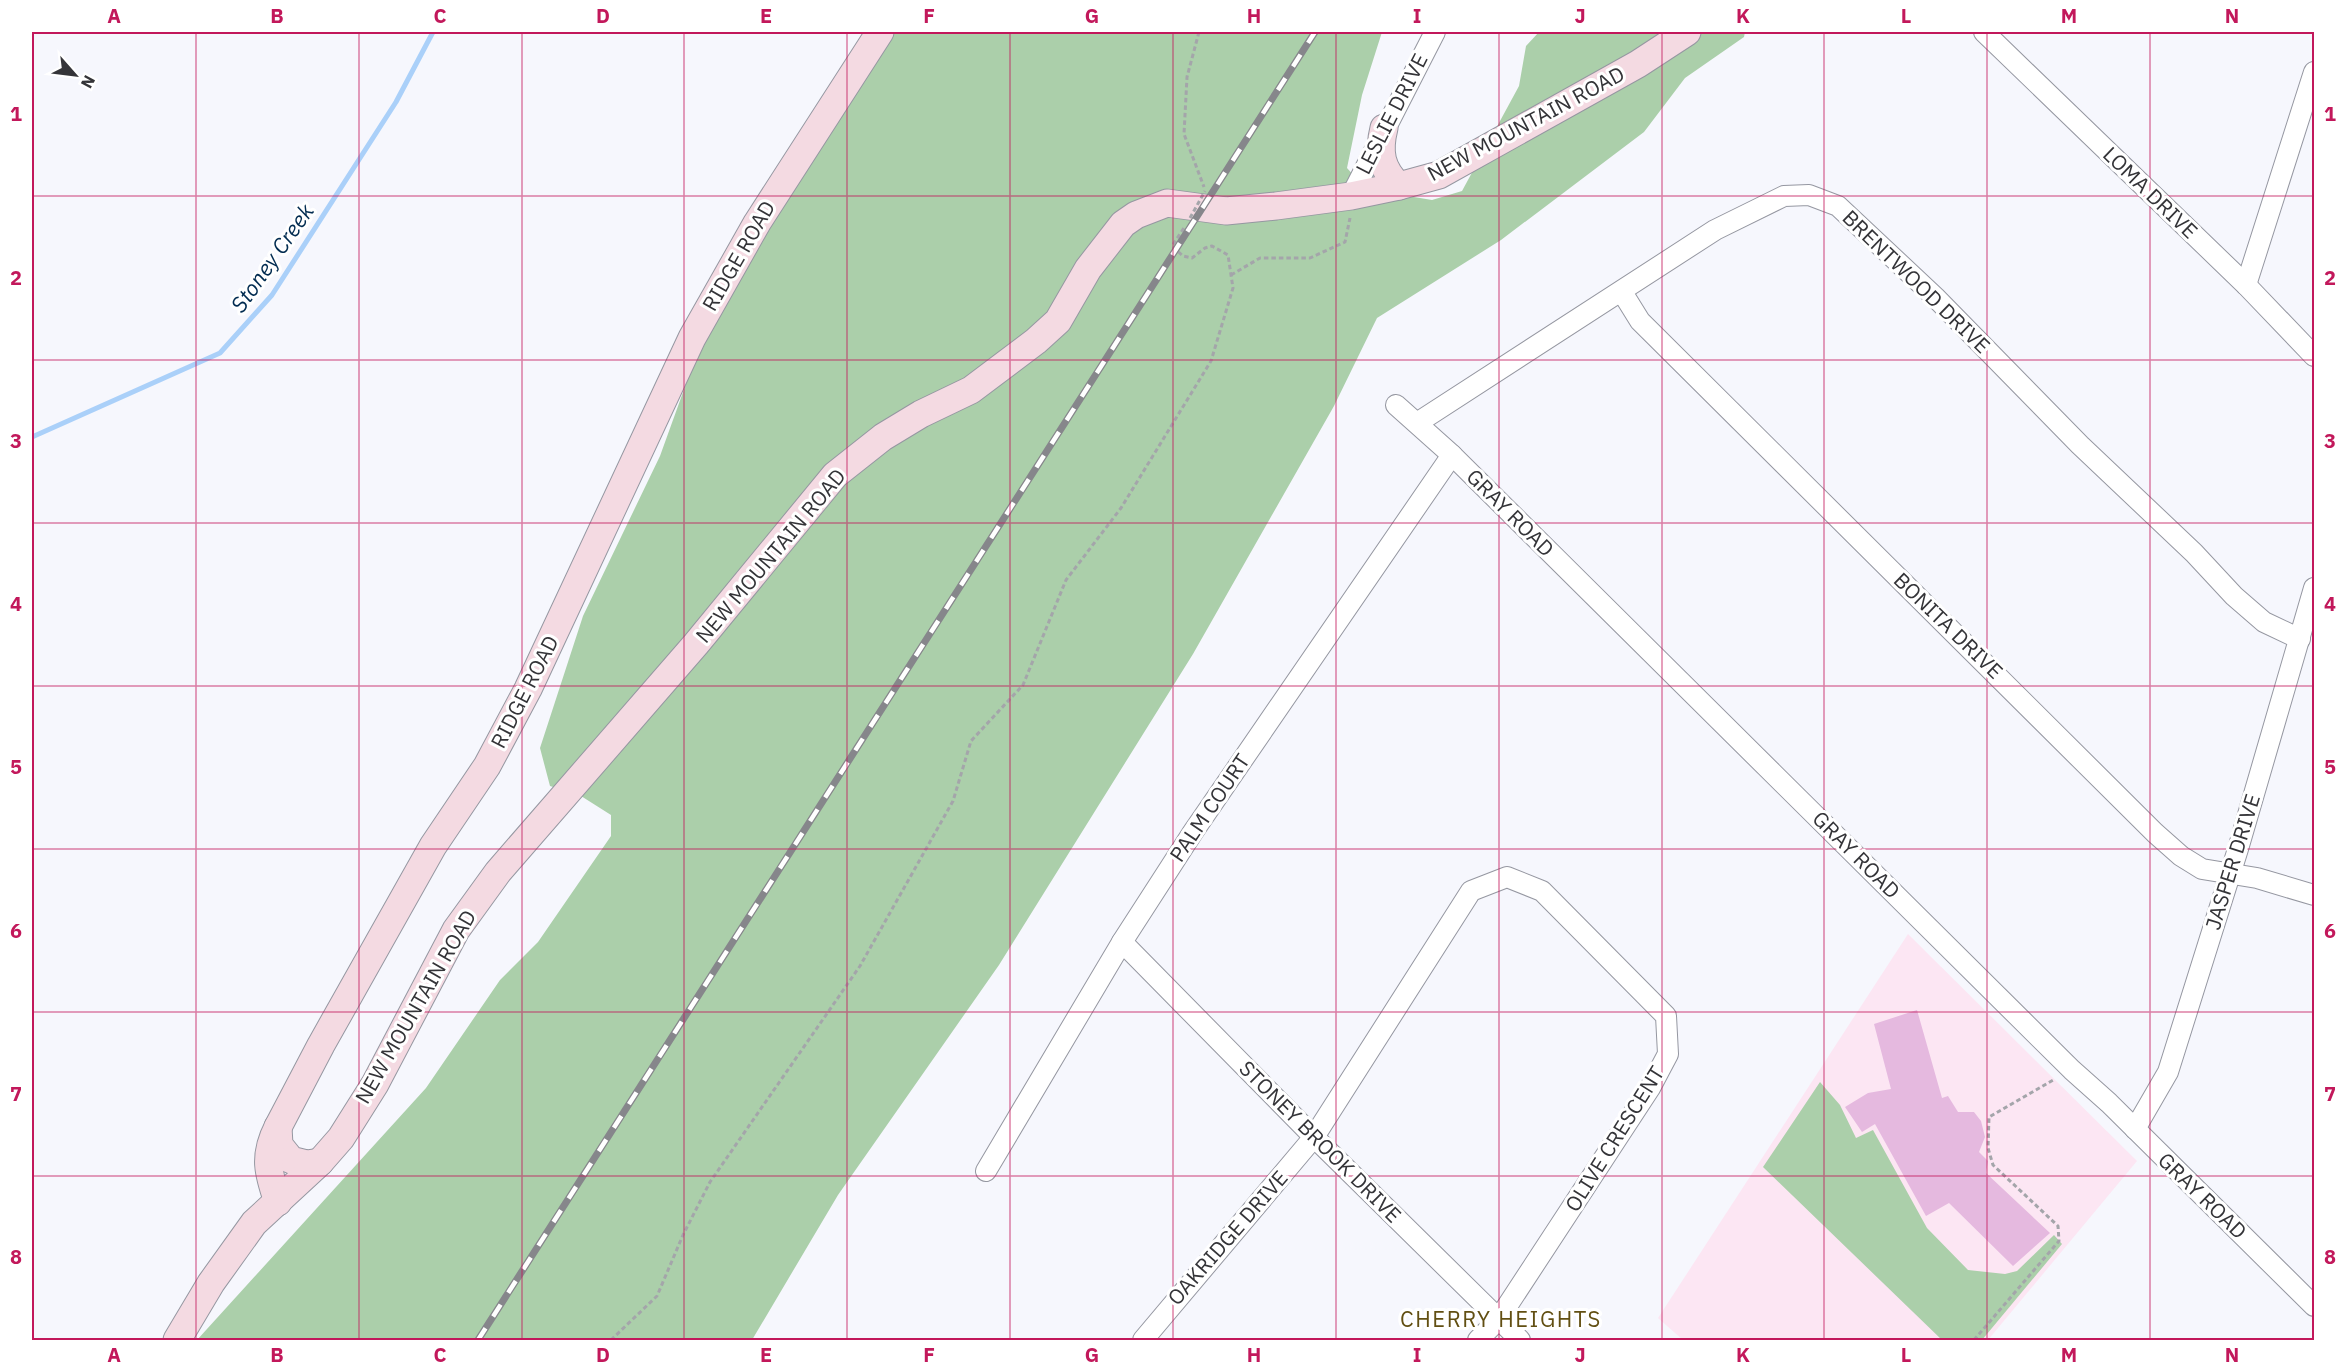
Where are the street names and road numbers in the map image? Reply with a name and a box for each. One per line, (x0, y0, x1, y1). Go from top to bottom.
street label: LESLIE DRIVE (1349, 48, 1434, 179)
street label: NEW MOUNTAIN ROAD (1422, 59, 1629, 187)
street label: LOMA DRIVE (2097, 140, 2204, 244)
street label: RIDGE ROAD (695, 195, 781, 316)
street label: BRENTWOOD DRIVE (1837, 203, 1997, 359)
street label: NEW MOUNTAIN ROAD (689, 462, 851, 648)
street label: GRAY ROAD (1461, 462, 1561, 562)
street label: BONITA DRIVE (1888, 566, 2009, 685)
street label: RIDGE ROAD (484, 630, 565, 753)
street label: PALM COURT (1163, 748, 1256, 867)
street label: JASPER DRIVE (2198, 790, 2266, 933)
street label: GRAY ROAD (1807, 804, 1907, 904)
street label: NEW MOUNTAIN ROAD (348, 904, 482, 1109)
street label: STONEY BROOK DRIVE (1234, 1054, 1408, 1228)
street label: OLIVE CRESCENT (1558, 1060, 1670, 1217)
street label: GRAY ROAD (2152, 1146, 2253, 1245)
street label: OAKRIDGE DRIVE (1161, 1164, 1294, 1311)

